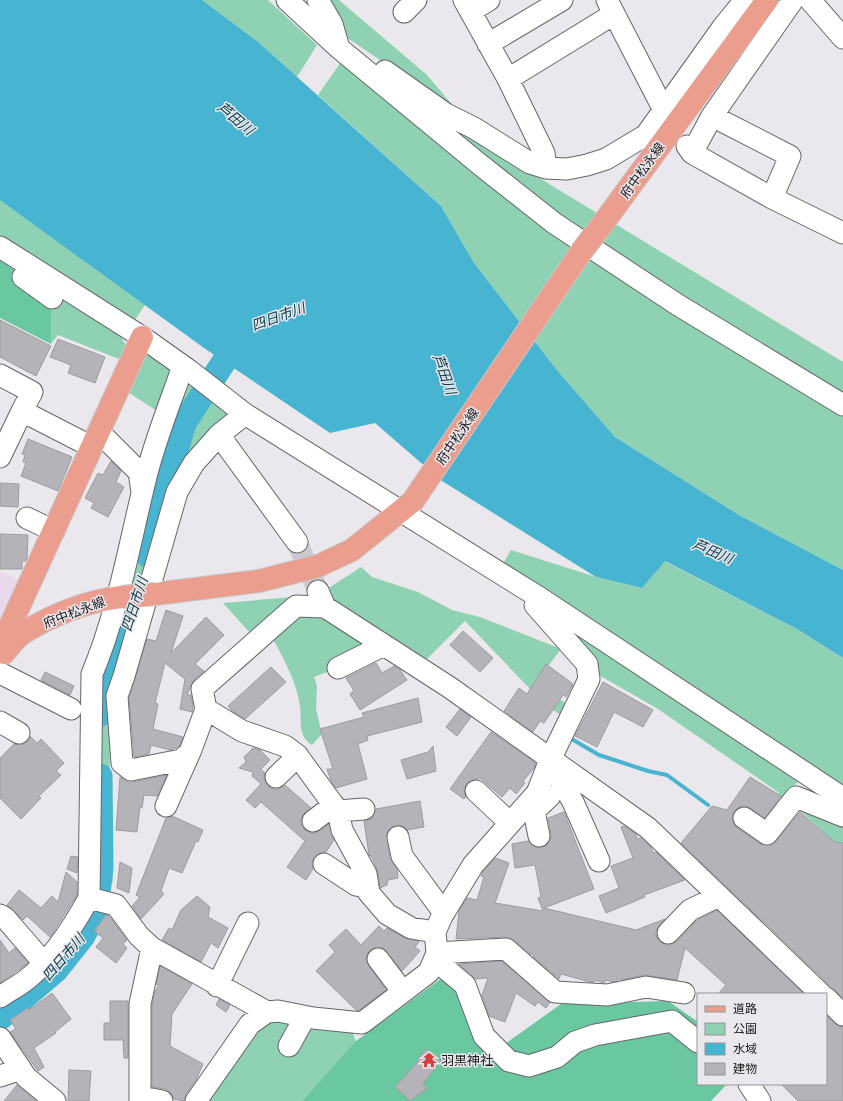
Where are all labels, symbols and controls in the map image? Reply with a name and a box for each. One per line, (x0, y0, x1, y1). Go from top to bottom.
water label: 芦田川 (214, 98, 259, 139)
street label: 府中松永線 (616, 139, 668, 201)
water label: 四日市川 (249, 298, 309, 334)
water label: 芦田川 (430, 351, 461, 399)
street label: 府中松永線 (432, 405, 482, 467)
water label: 芦田川 (690, 535, 737, 568)
water label: 四日市川 (117, 573, 151, 633)
street label: 府中松永線 (41, 593, 107, 631)
water label: 四日市川 (38, 929, 89, 984)
legend (697, 993, 827, 1085)
text: 道路 (733, 1001, 757, 1015)
text: 公園 (733, 1021, 757, 1035)
text: 水域 (733, 1041, 757, 1055)
temple icon: 羽黒神社 (420, 1051, 438, 1069)
place label: 羽黒神社 (441, 1052, 493, 1068)
text: 建物 (733, 1061, 757, 1075)

